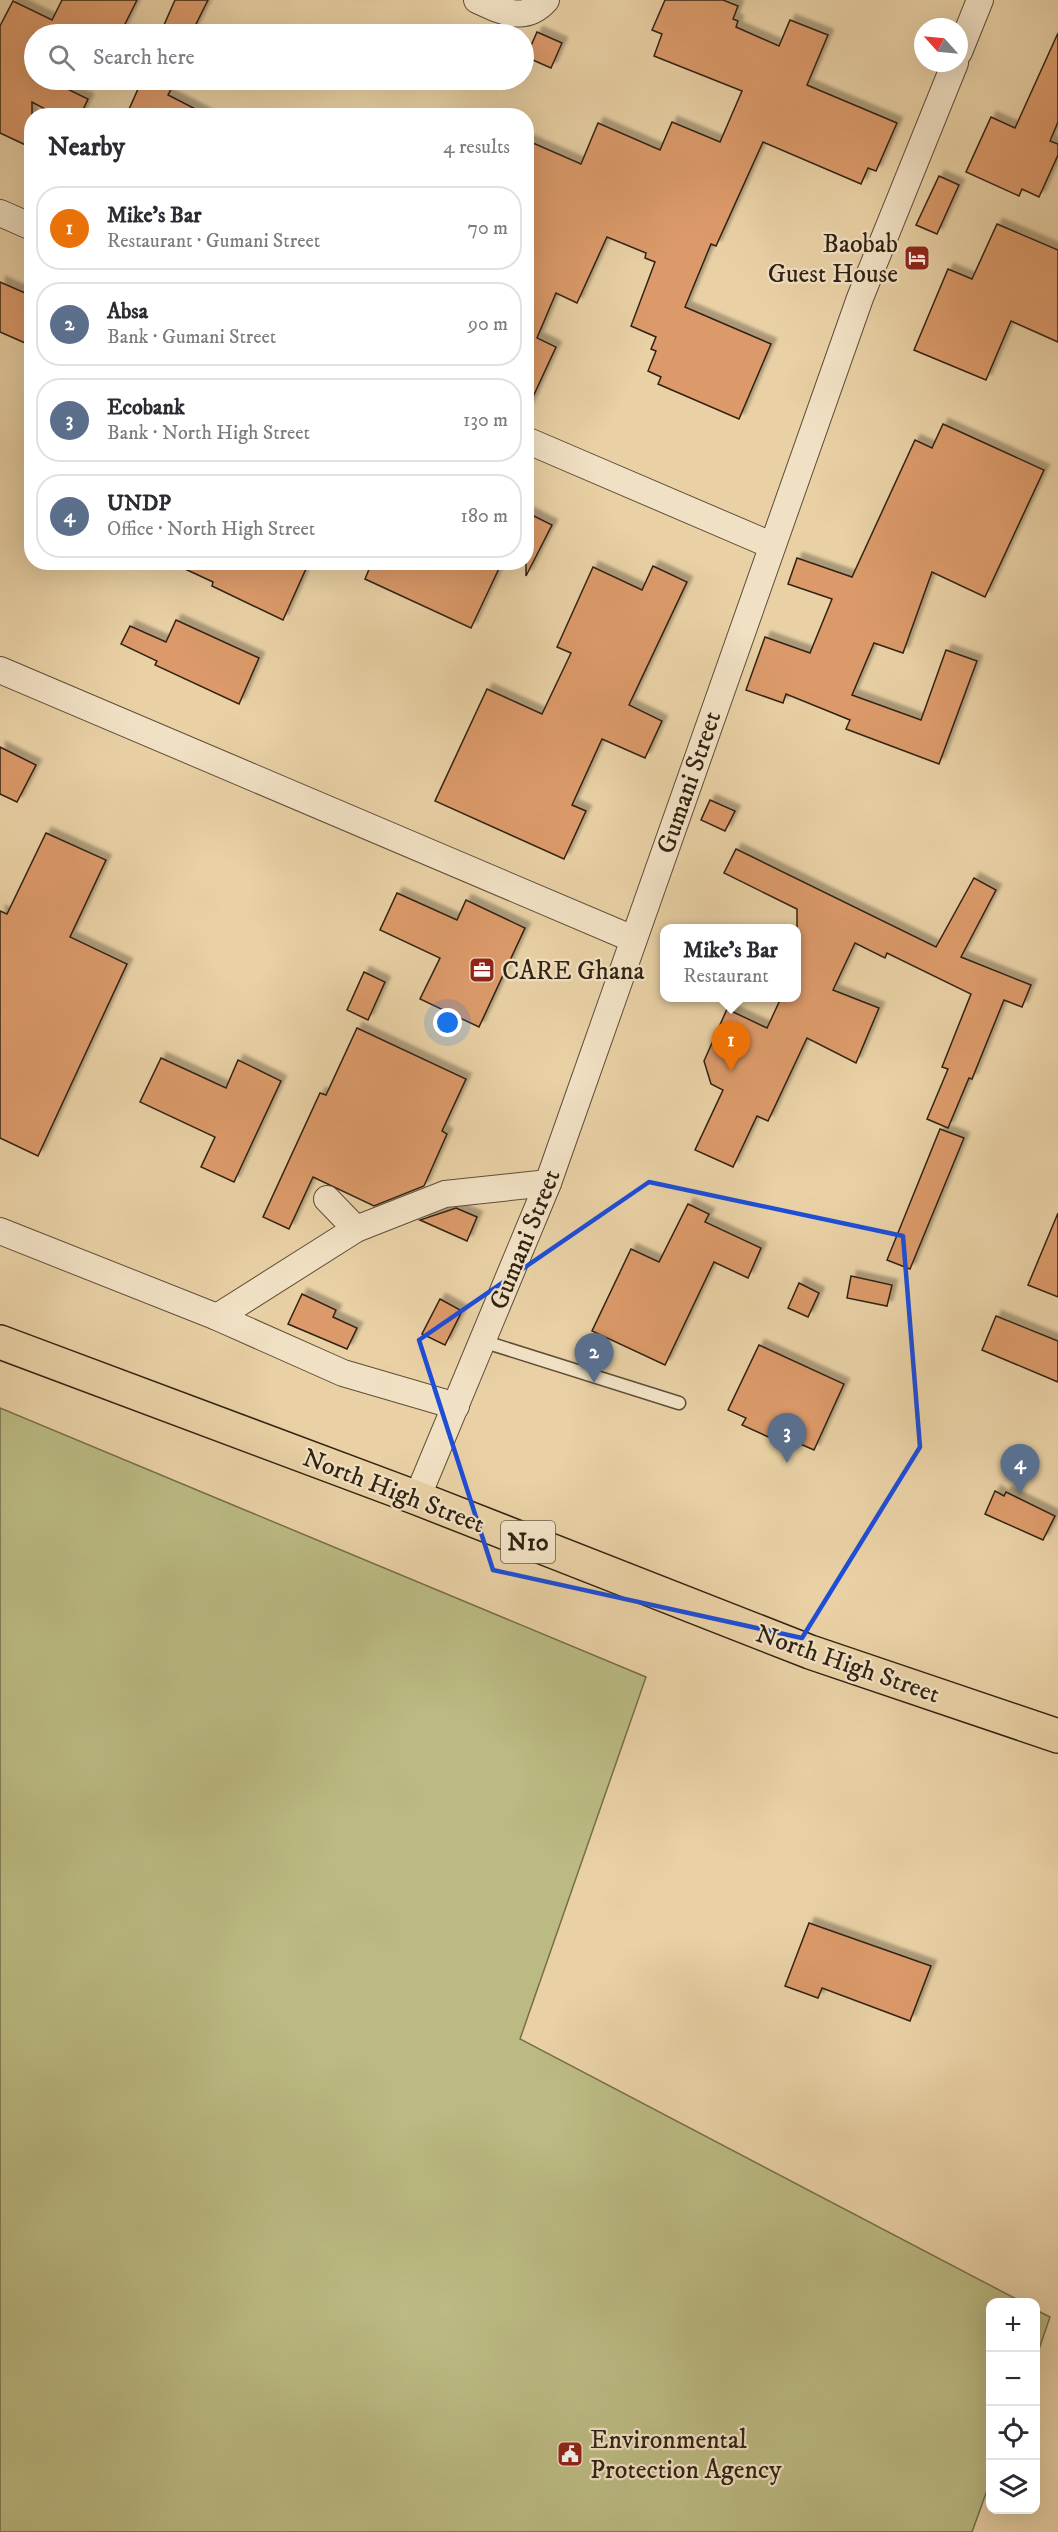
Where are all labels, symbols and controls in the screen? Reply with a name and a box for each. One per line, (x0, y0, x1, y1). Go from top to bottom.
north arrow (914, 18, 968, 72)
search box (24, 24, 534, 90)
icon: search (45, 41, 78, 74)
text: Search here (93, 44, 195, 71)
text: Nearby (48, 131, 125, 164)
text: 4 results (443, 135, 510, 160)
text: Mike's Bar (107, 202, 201, 229)
text: 1 (66, 216, 73, 241)
text: 70 m (467, 216, 508, 241)
place label: Baobab Guest House (768, 228, 898, 291)
text: Restaurant · Gumani Street (107, 229, 320, 254)
hotel icon: Baobab Guest House (902, 243, 932, 273)
text: Absa (107, 298, 148, 325)
text: 2 (65, 312, 74, 337)
text: 90 m (468, 312, 508, 337)
text: Bank · Gumani Street (107, 325, 276, 350)
text: Ecobank (107, 394, 185, 421)
text: 3 (66, 408, 73, 433)
text: 130 m (463, 408, 508, 433)
text: Bank · North High Street (107, 421, 310, 446)
text: UNDP (107, 490, 171, 517)
text: 4 (64, 504, 75, 529)
text: 180 m (461, 504, 508, 529)
text: Office · North High Street (107, 517, 315, 542)
street label: Gumani Street (650, 707, 729, 858)
popup (660, 924, 801, 1002)
text: Mike's Bar (683, 937, 778, 964)
office icon: CARE Ghana (467, 955, 497, 985)
place label: CARE Ghana (502, 955, 645, 988)
text: Restaurant (683, 964, 769, 989)
your location (433, 1008, 462, 1037)
pin: 1 (712, 1022, 750, 1071)
street label: Gumani Street (482, 1164, 569, 1315)
pin: 2 (574, 1334, 614, 1383)
pin: 3 (768, 1414, 806, 1463)
street label: North High Street (298, 1442, 489, 1541)
pin: 4 (1000, 1444, 1040, 1494)
road number: N10 (501, 1521, 555, 1563)
street label: North High Street (751, 1617, 944, 1711)
map controls (986, 2298, 1040, 2514)
button: + (986, 2298, 1040, 2352)
button: − (986, 2352, 1040, 2406)
button: locate (986, 2406, 1040, 2460)
place label: Environmental Protection Agency (590, 2424, 782, 2487)
public building icon: Environmental Protection Agency (555, 2439, 585, 2469)
button: layers (986, 2460, 1040, 2514)

